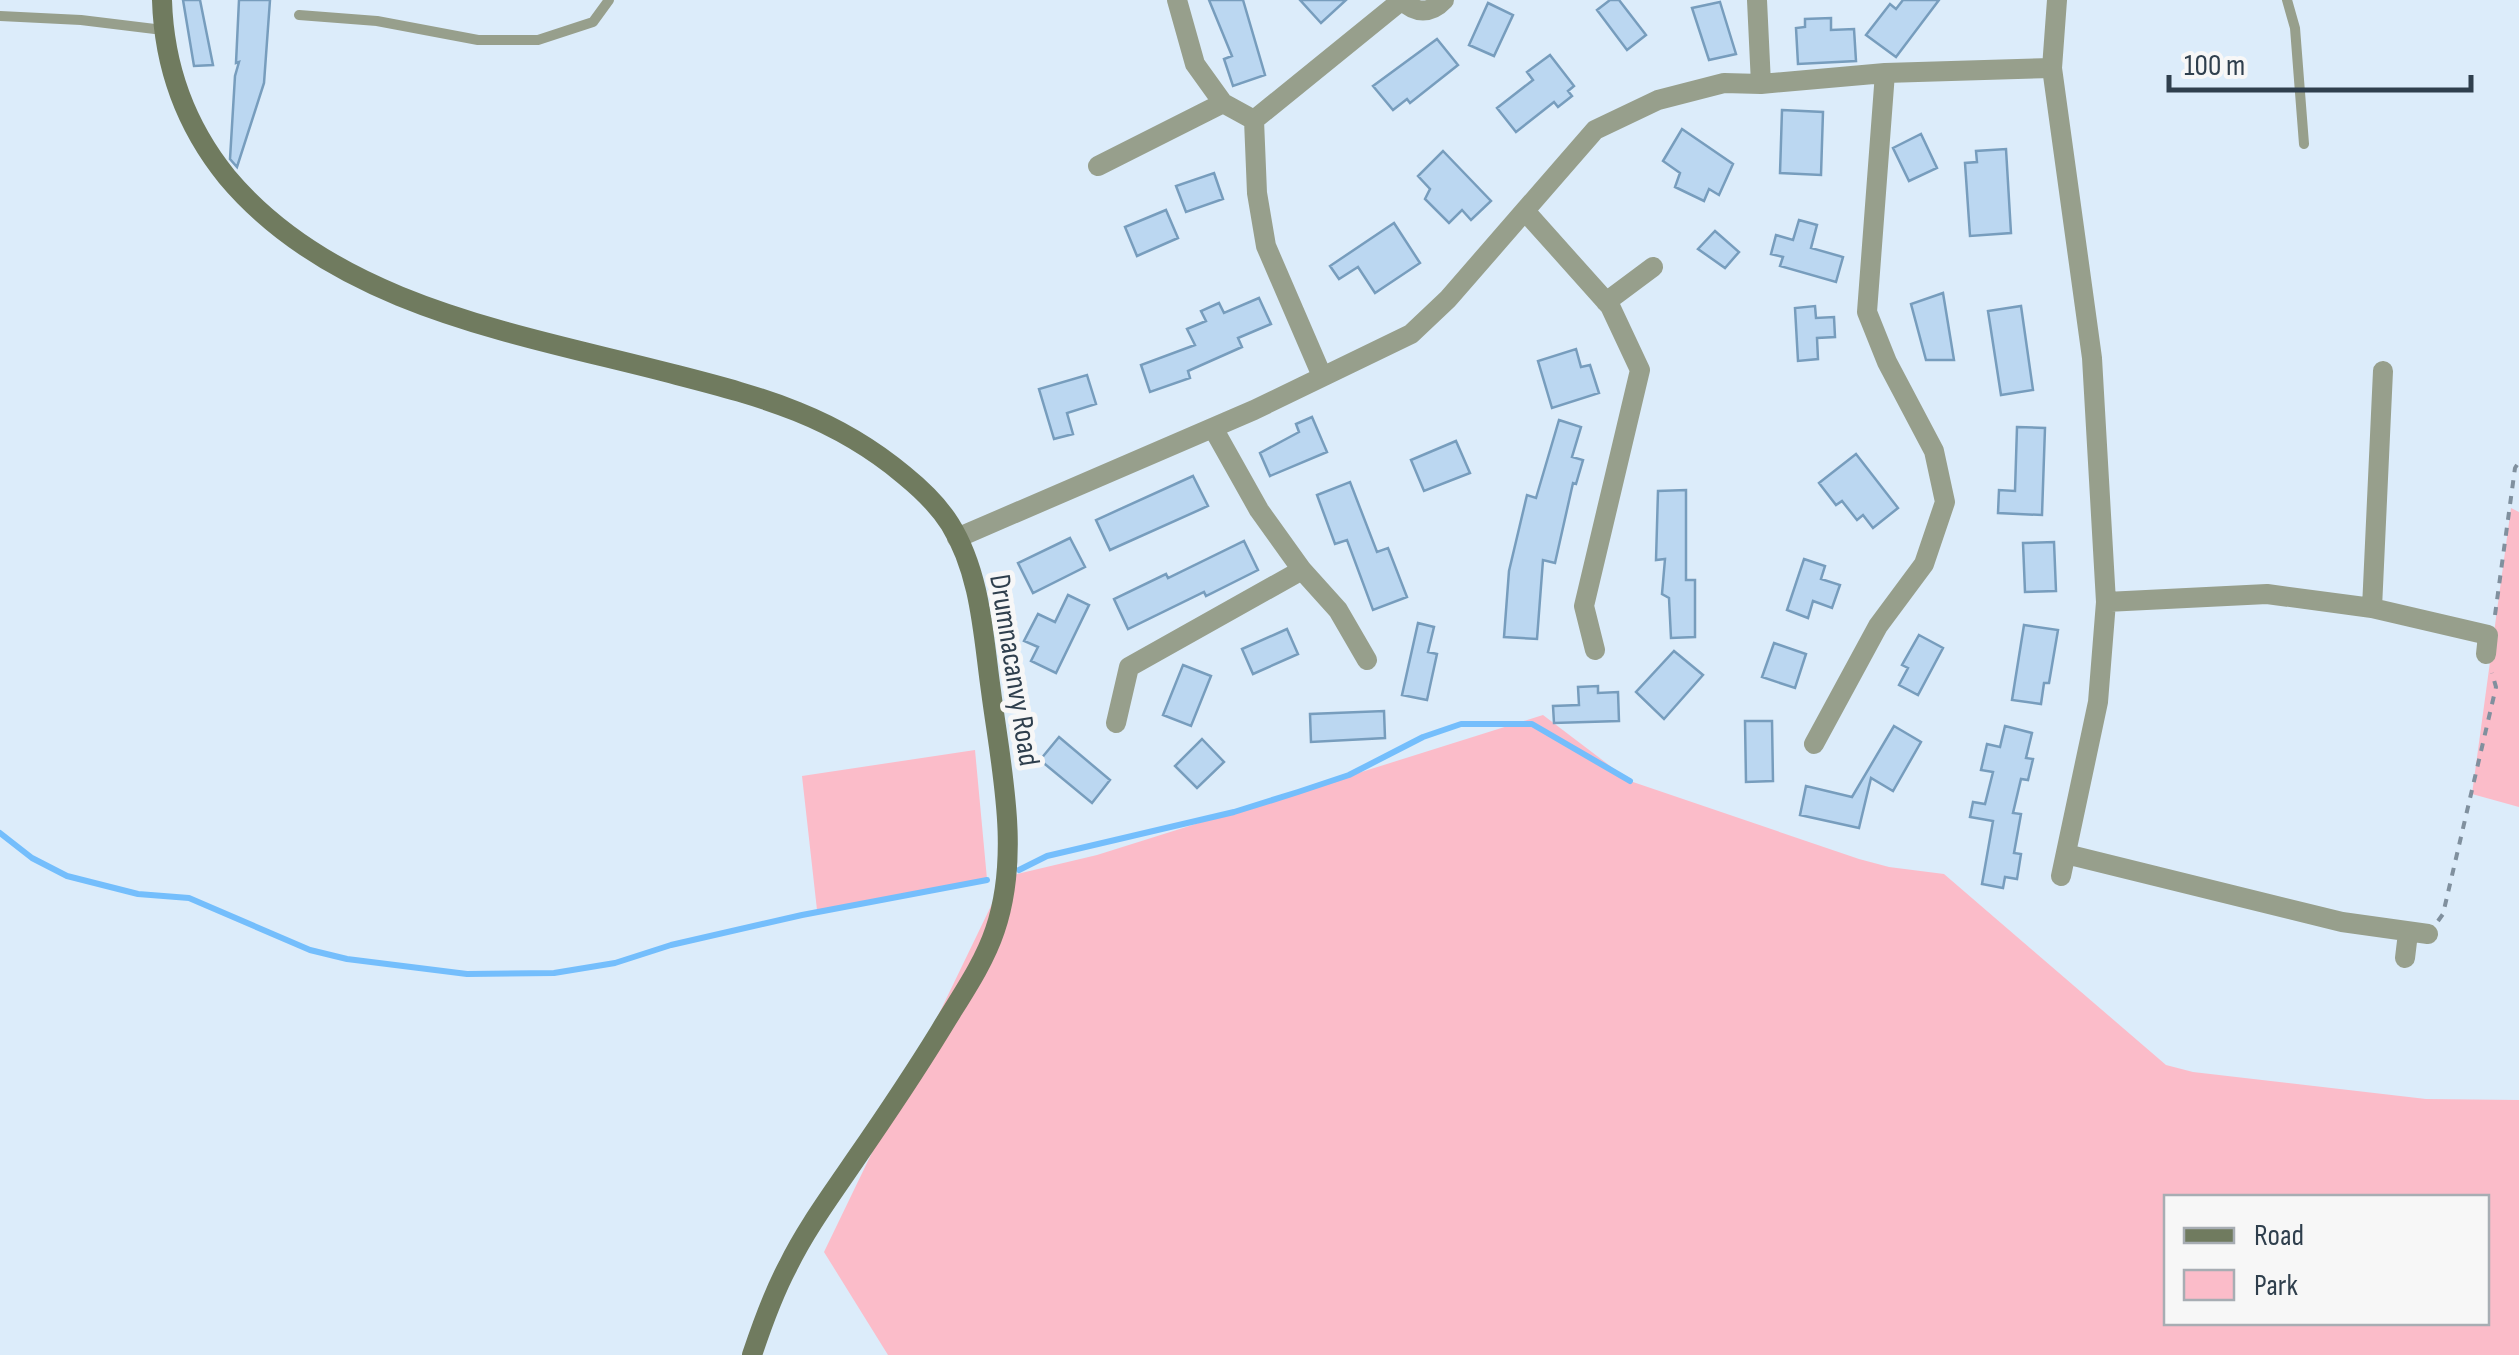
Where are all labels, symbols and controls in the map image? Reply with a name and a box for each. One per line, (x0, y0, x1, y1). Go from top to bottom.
scale bar (2169, 30, 2472, 92)
text: 100 m (2184, 48, 2245, 84)
street label: Drumnacanvy Road (981, 572, 1047, 768)
legend (2164, 1195, 2489, 1325)
text: Road (2254, 1218, 2304, 1254)
text: Park (2254, 1268, 2298, 1304)

